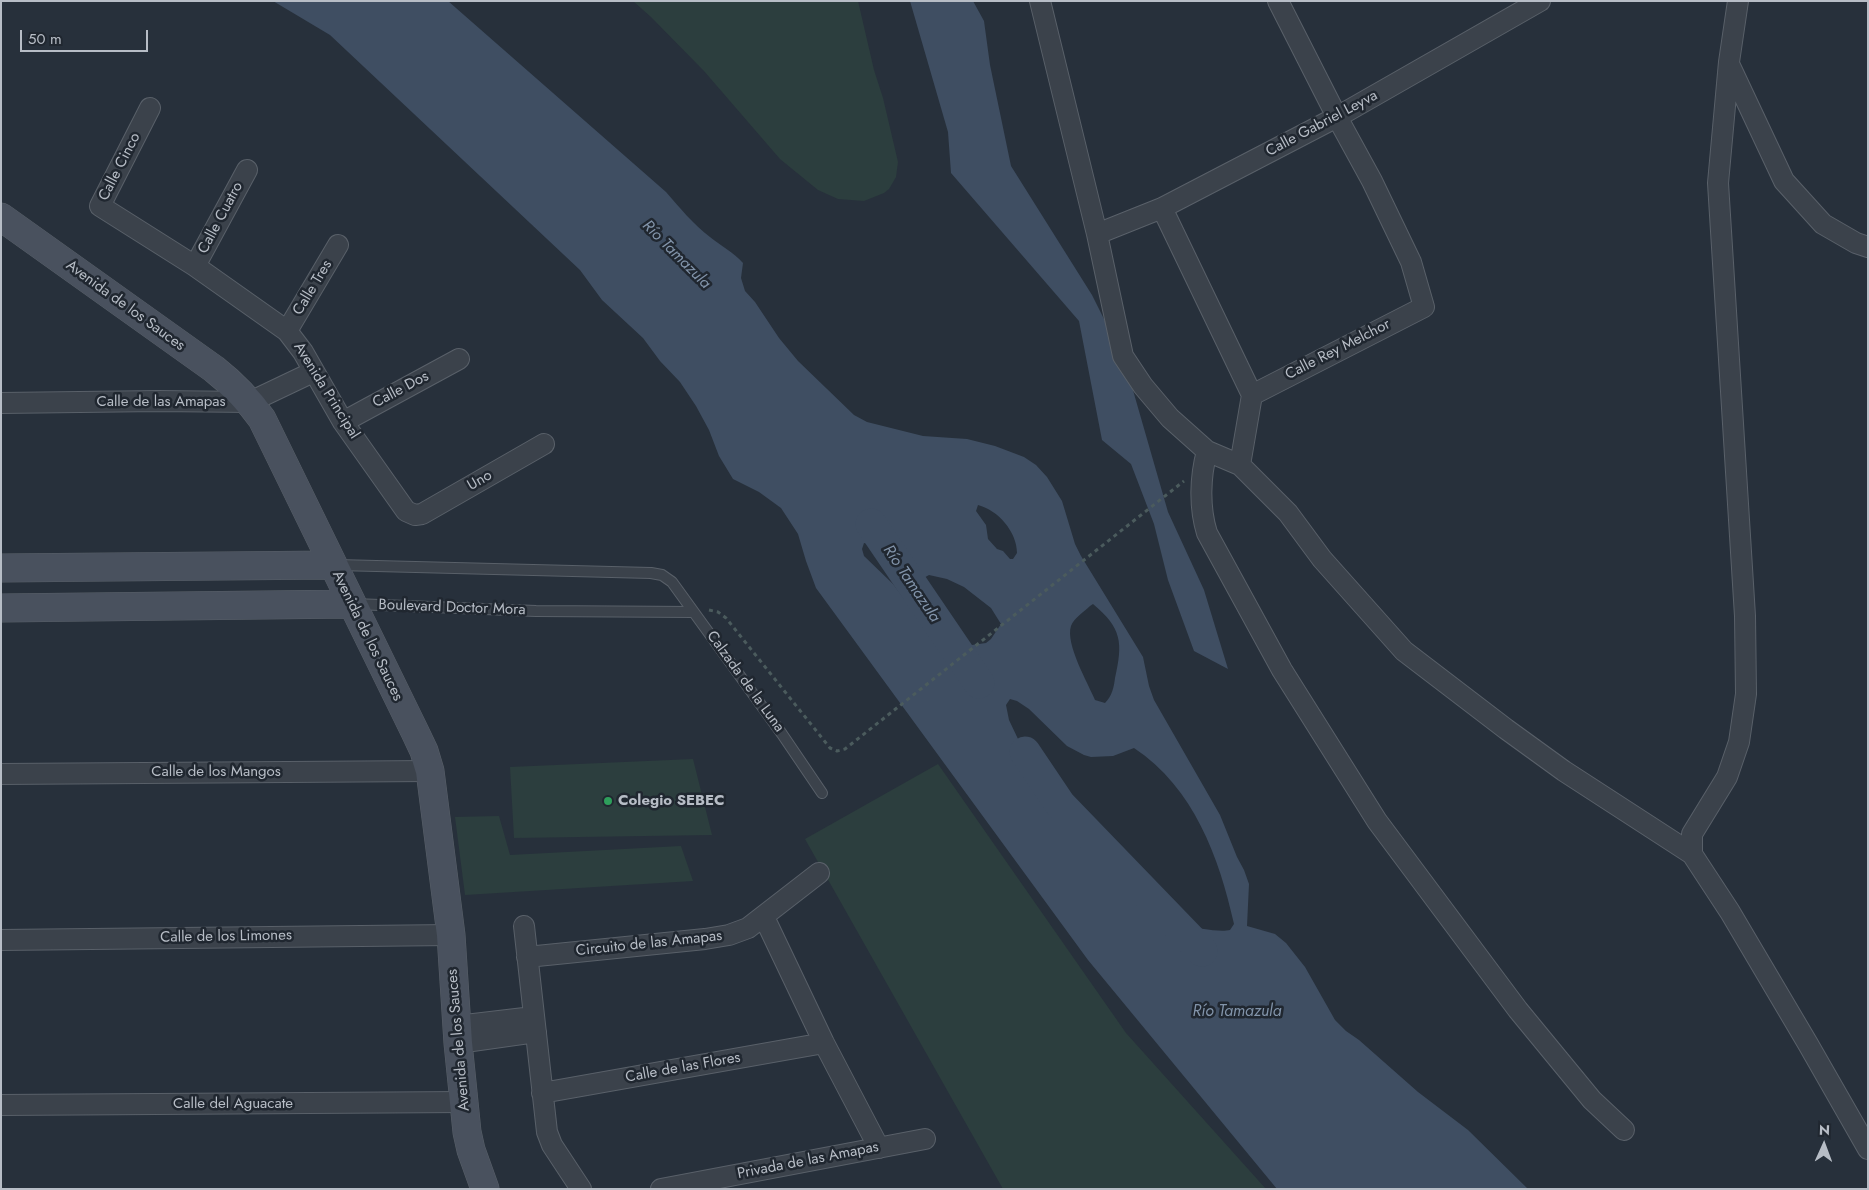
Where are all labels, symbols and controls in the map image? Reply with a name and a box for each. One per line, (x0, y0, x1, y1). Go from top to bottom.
scale bar (22, 20, 150, 52)
text: 50 m (28, 28, 62, 50)
street label: Calle Gabriel Leyva (1263, 87, 1381, 161)
street label: Calle Cinco (95, 130, 145, 204)
street label: Calle Cuatro (195, 179, 247, 257)
water label: Río Tamazula (638, 217, 714, 293)
street label: Avenida de los Sauces (62, 257, 188, 355)
street label: Calle Tres (290, 257, 336, 319)
street label: Calle Rey Melchor (1283, 316, 1393, 384)
street label: Avenida Principal (289, 339, 363, 443)
street label: Calle Dos (370, 368, 432, 412)
street label: Calle de las Amapas (96, 393, 226, 411)
street label: Uno (464, 467, 496, 495)
water label: Río Tamazula (878, 542, 944, 626)
street label: Avenida de los Sauces (328, 568, 406, 704)
street label: Boulevard Doctor Mora (378, 596, 526, 620)
street label: Calzada de la Luna (702, 628, 788, 736)
street label: Calle de los Mangos (151, 763, 281, 781)
place label: Colegio SEBEC (618, 792, 725, 810)
marker: Colegio SEBEC (602, 795, 614, 807)
street label: Calle de los Limones (160, 927, 292, 947)
street label: Circuito de las Amapas (575, 927, 723, 961)
street label: Avenida de los Sauces (444, 968, 474, 1112)
water label: Río Tamazula (1193, 1002, 1281, 1022)
street label: Calle de las Flores (624, 1049, 742, 1087)
street label: Calle del Aguacate (173, 1095, 293, 1113)
north arrow (1799, 1120, 1849, 1170)
text: N (1819, 1120, 1830, 1140)
street label: Privada de las Amapas (736, 1138, 880, 1184)

